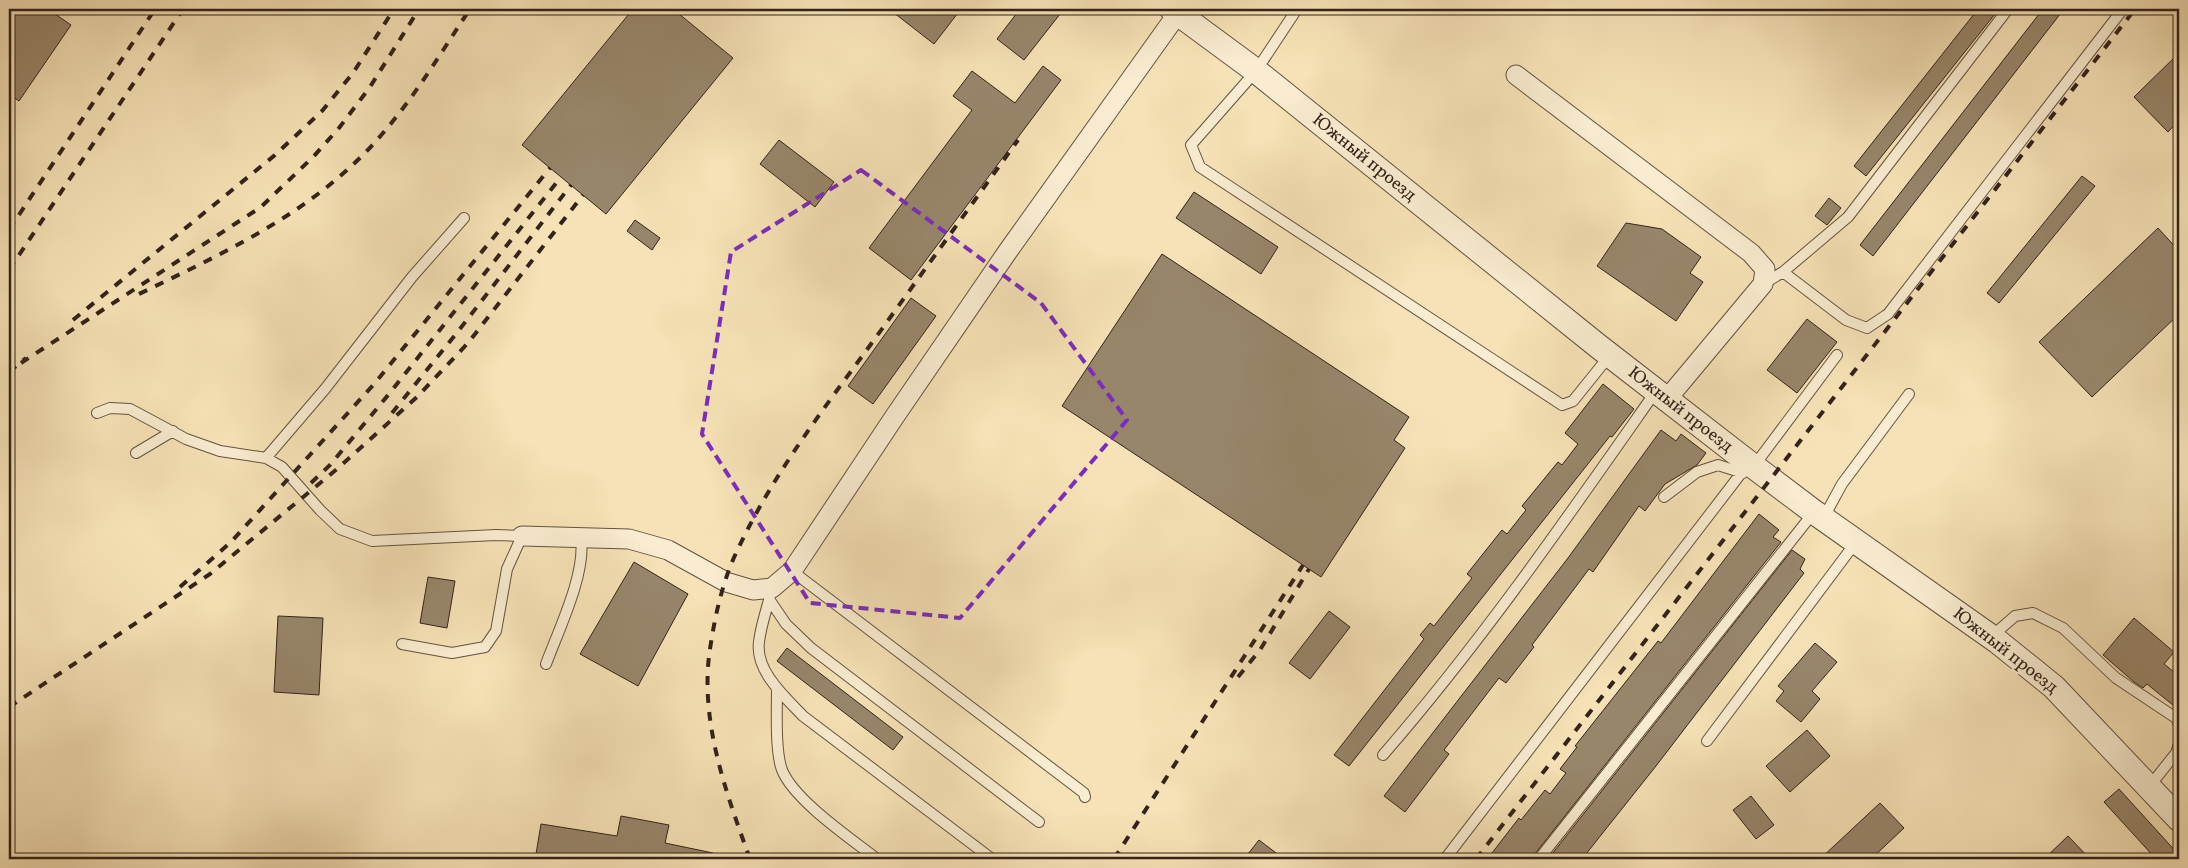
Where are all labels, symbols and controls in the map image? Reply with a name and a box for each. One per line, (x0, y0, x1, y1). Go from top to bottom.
street label: Южный проезд (1307, 108, 1421, 208)
street label: Южный проезд (1622, 361, 1738, 459)
street label: Южный проезд (1947, 602, 2063, 700)

